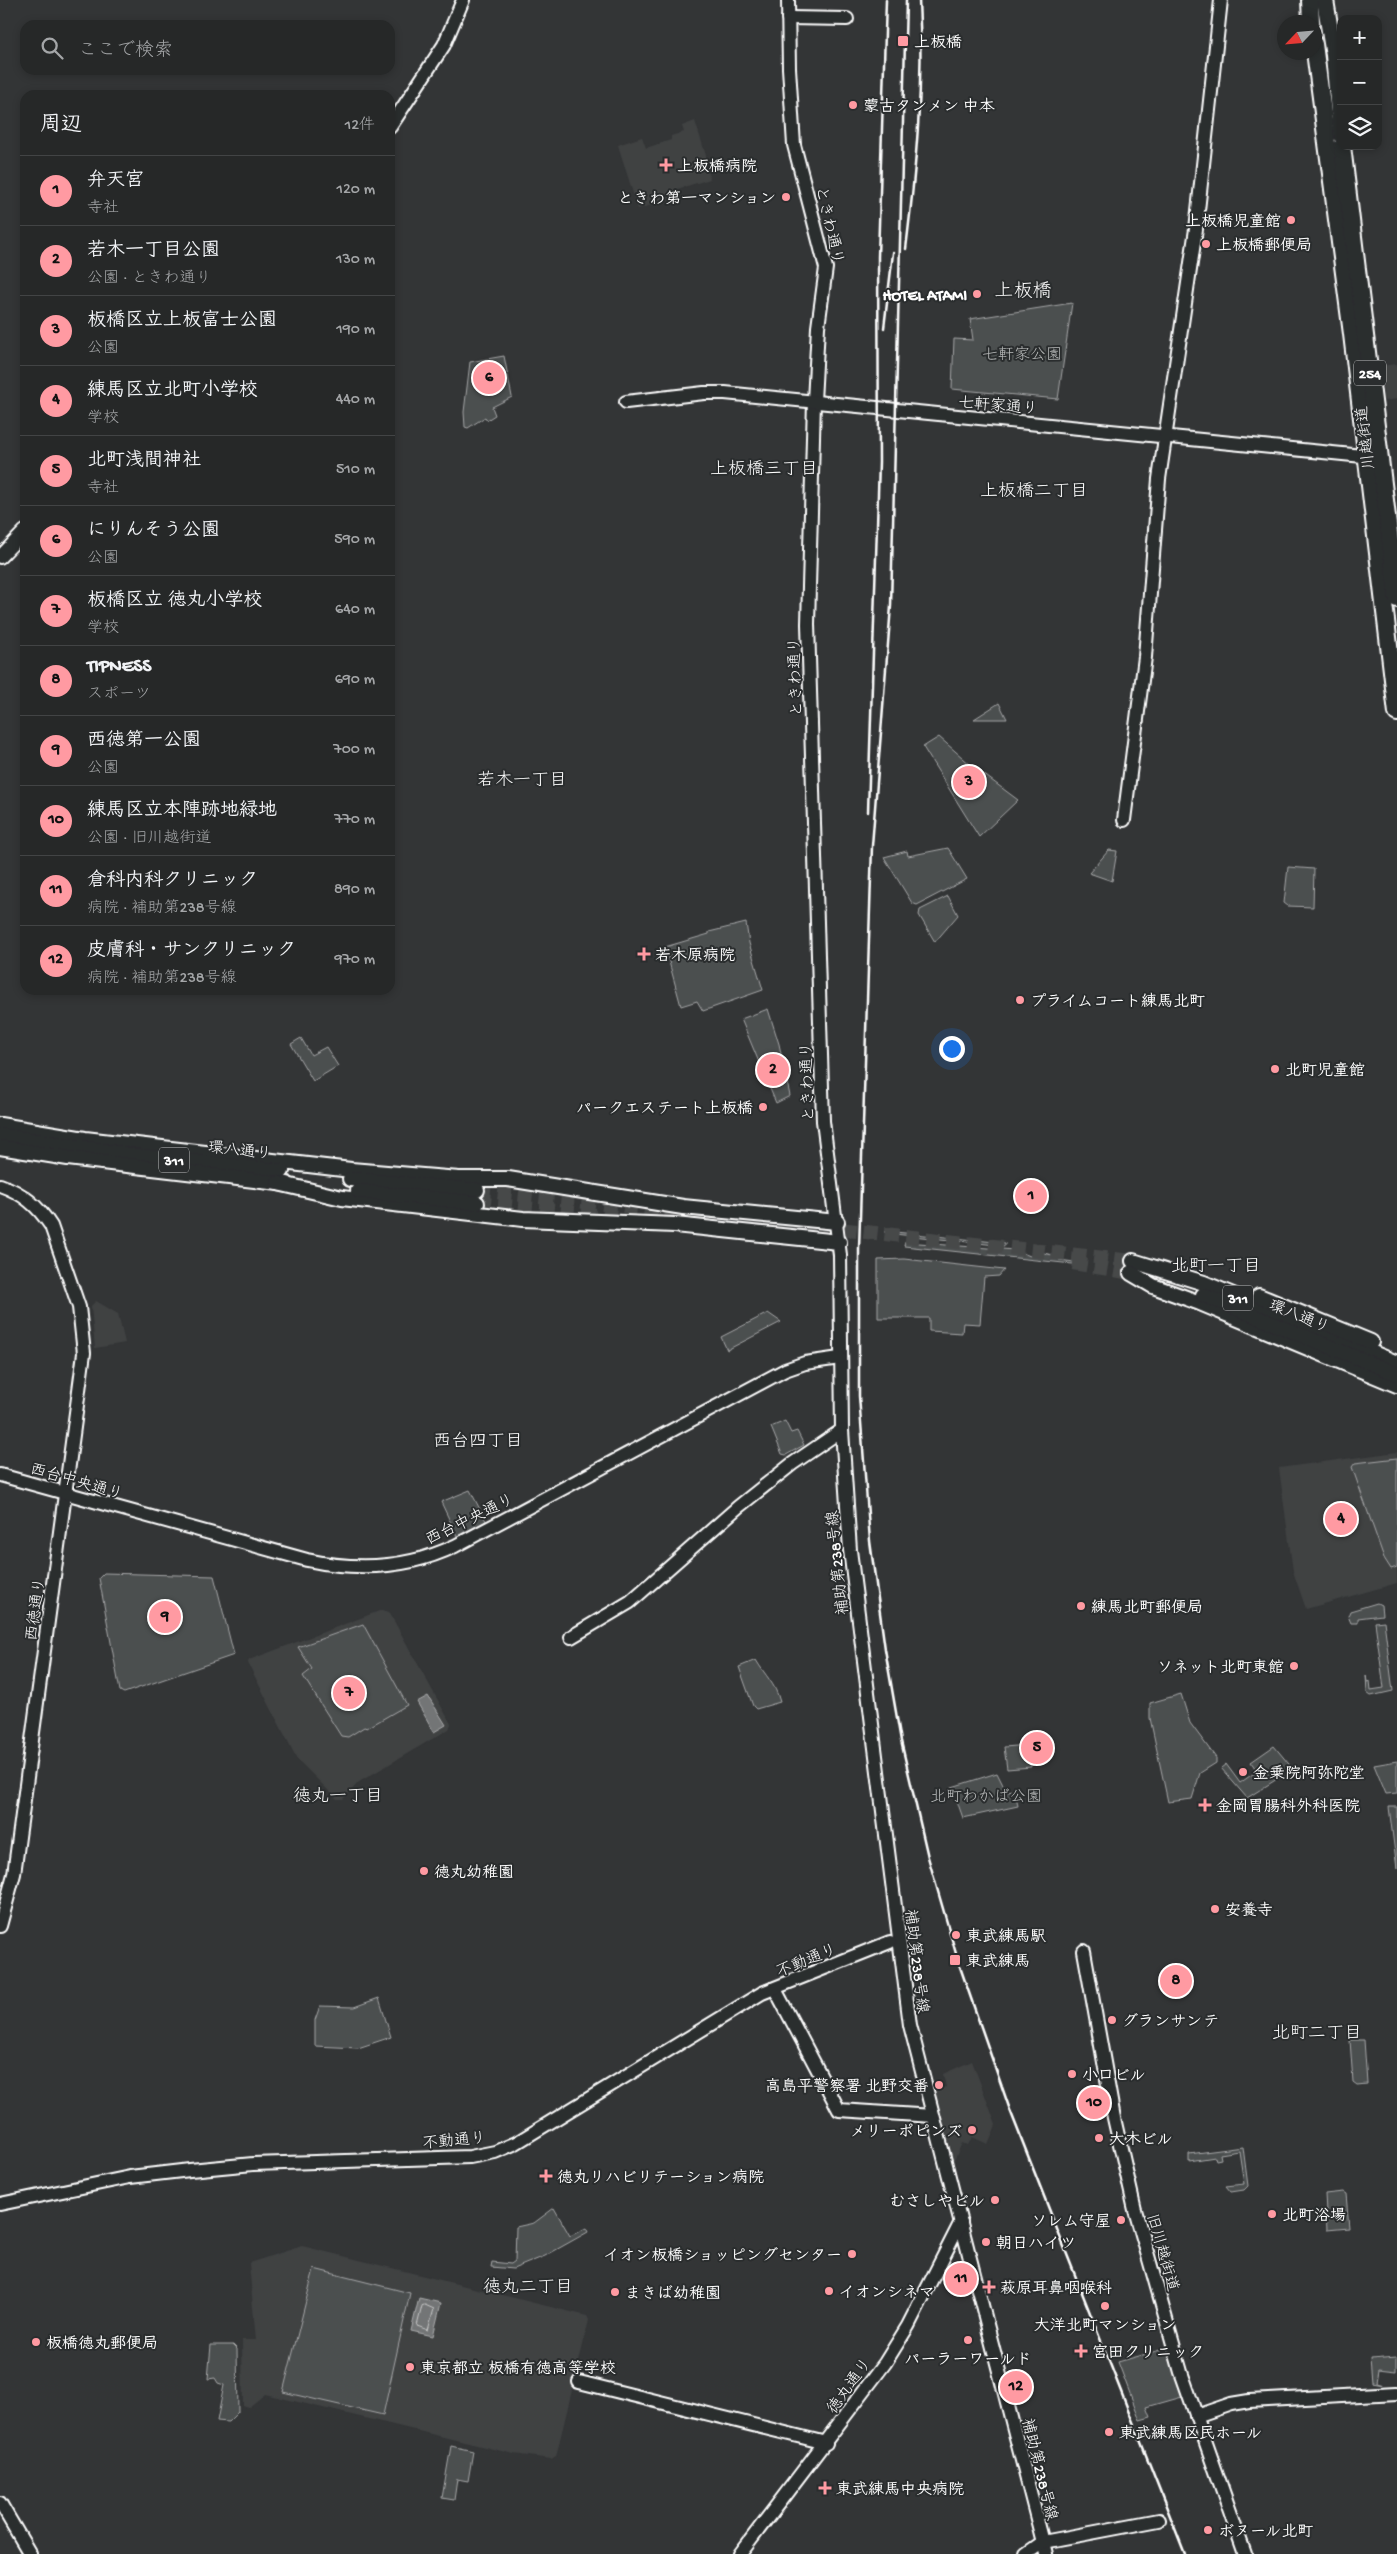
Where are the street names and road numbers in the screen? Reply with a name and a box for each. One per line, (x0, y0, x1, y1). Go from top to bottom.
street label: ときわ通り (809, 184, 847, 267)
road number: 254 (1354, 360, 1386, 386)
street label: 七軒家通り (957, 394, 1038, 420)
street label: 川越街道 (1353, 405, 1381, 471)
street label: ときわ通り (786, 637, 808, 717)
street label: ときわ通り (798, 1042, 820, 1122)
street label: 環八通り (207, 1139, 273, 1165)
road number: 311 (159, 1148, 189, 1172)
road number: 311 (1223, 1286, 1253, 1310)
street label: 環八通り (1265, 1297, 1332, 1339)
street label: 西台中央通り (27, 1459, 125, 1506)
street label: 西台中央通り (422, 1490, 518, 1551)
street label: 補助第238号線 (823, 1509, 854, 1616)
street label: 西徳通り (23, 1576, 51, 1643)
street label: 補助第238号線 (899, 1908, 932, 2015)
street label: 不動通り (774, 1941, 841, 1983)
street label: 不動通り (422, 2129, 487, 2155)
street label: 旧川越街道 (1140, 2212, 1182, 2294)
street label: 徳丸通り (824, 2355, 877, 2419)
street label: 補助第238号線 (1016, 2416, 1061, 2523)

